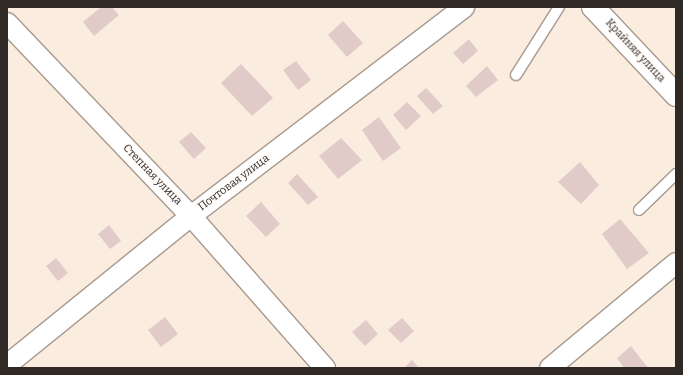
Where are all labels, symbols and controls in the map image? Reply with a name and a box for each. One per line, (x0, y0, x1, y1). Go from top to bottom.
street label: Крайняя улица (602, 17, 668, 85)
street label: Степная улица (120, 142, 184, 208)
street label: Почтовая улица (196, 152, 272, 214)

